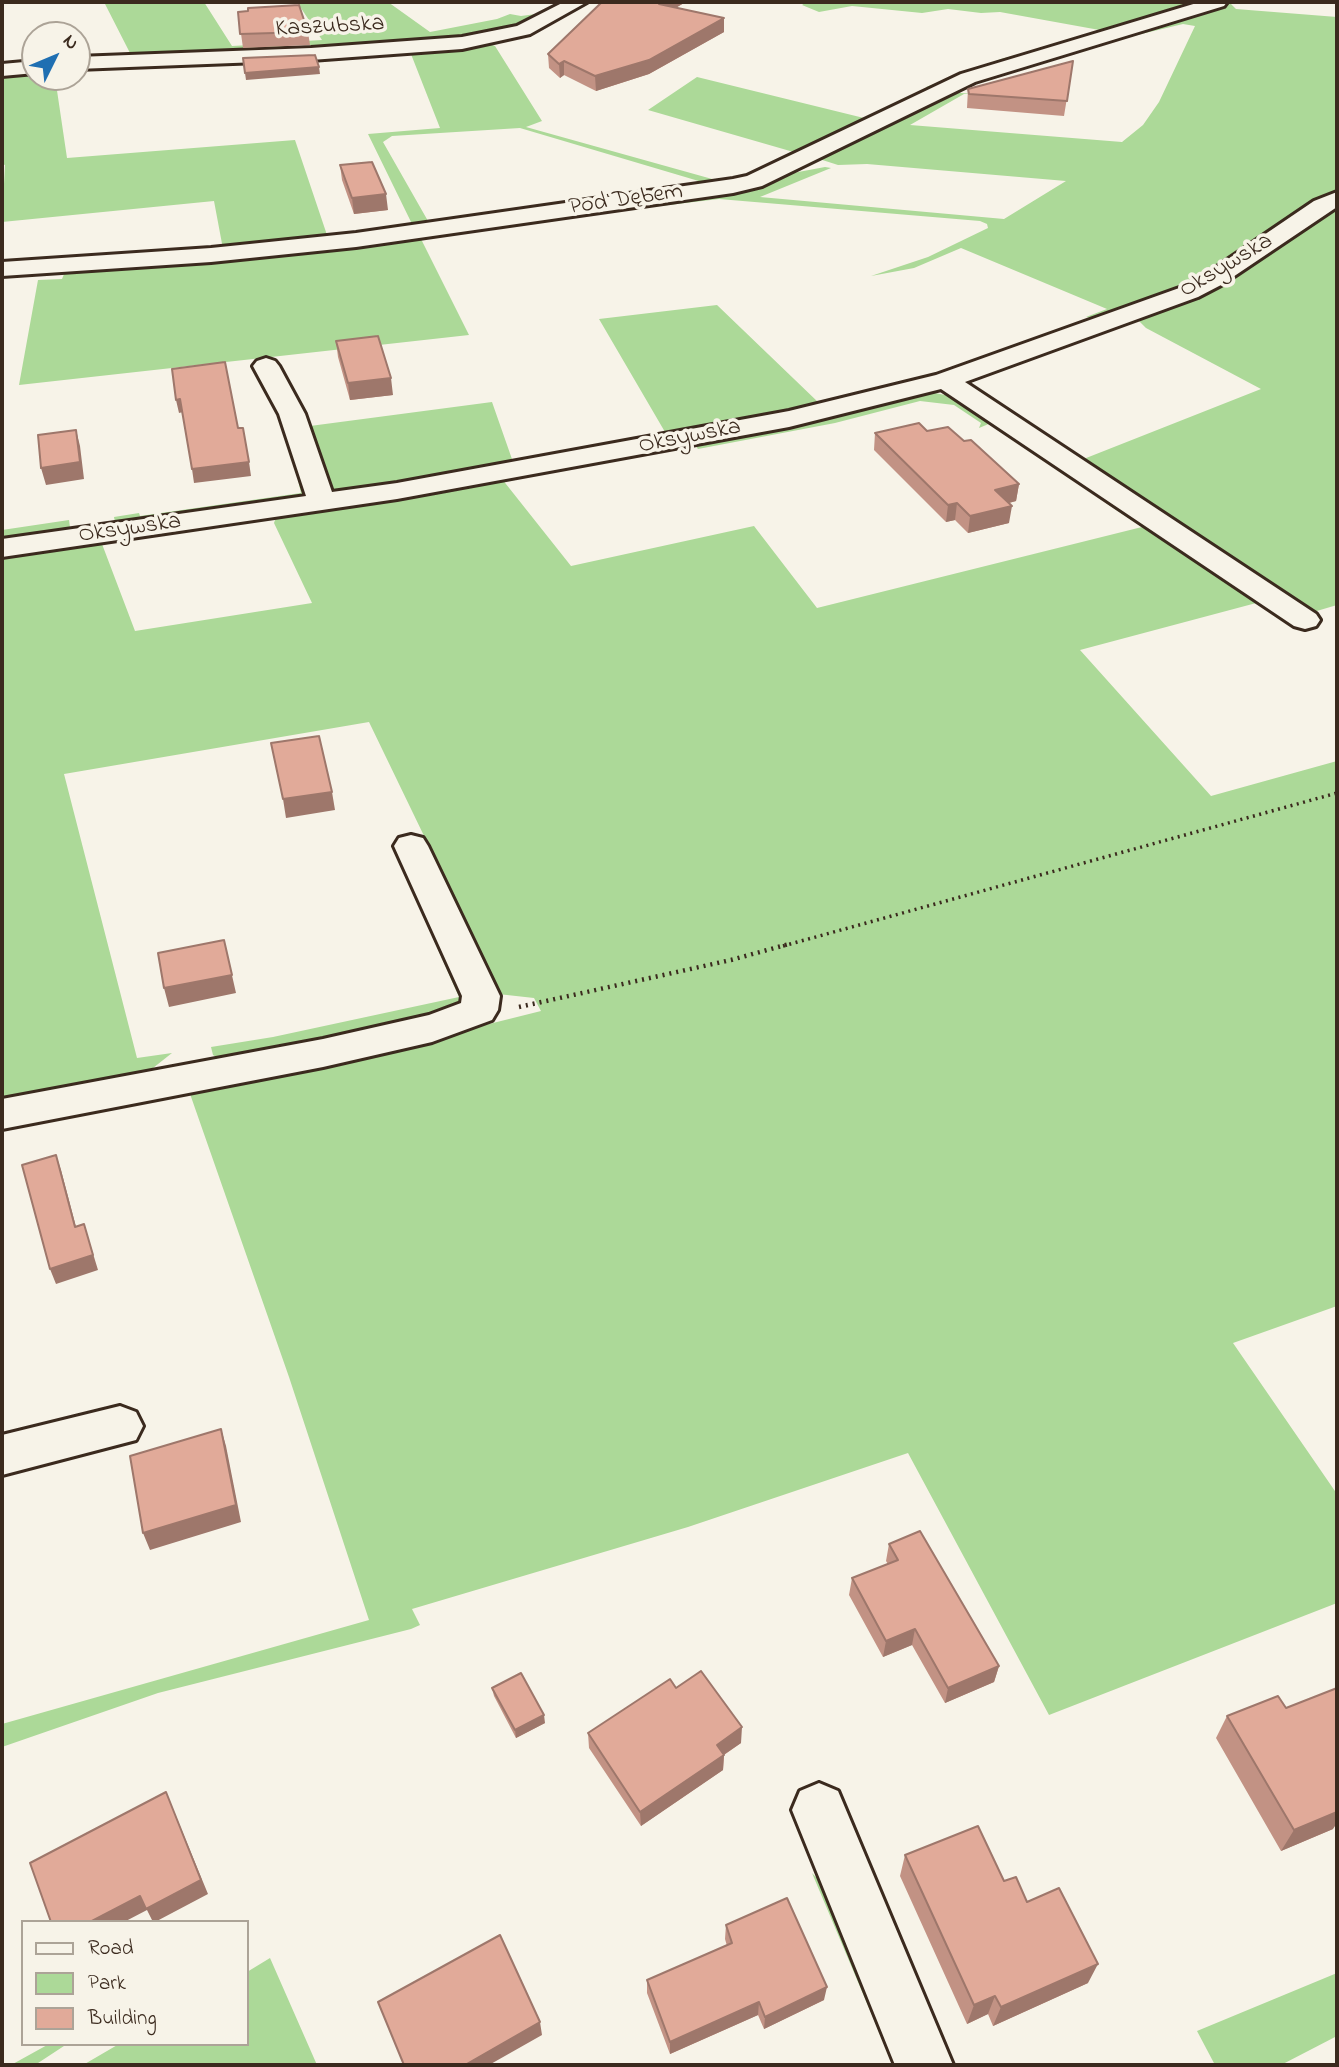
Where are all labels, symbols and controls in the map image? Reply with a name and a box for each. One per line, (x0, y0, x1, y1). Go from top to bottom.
street label: Kaszubska (275, 11, 385, 45)
north arrow (21, 21, 91, 91)
text: N (56, 29, 85, 57)
street label: Pod Dębem (567, 179, 685, 223)
street label: Oksywska (1175, 228, 1279, 306)
street label: Oksywska (637, 414, 743, 462)
street label: Oksywska (77, 509, 183, 551)
legend (21, 1920, 248, 2046)
text: Road (88, 1934, 134, 1964)
text: Park (88, 1969, 126, 1999)
text: Building (88, 2004, 157, 2034)

